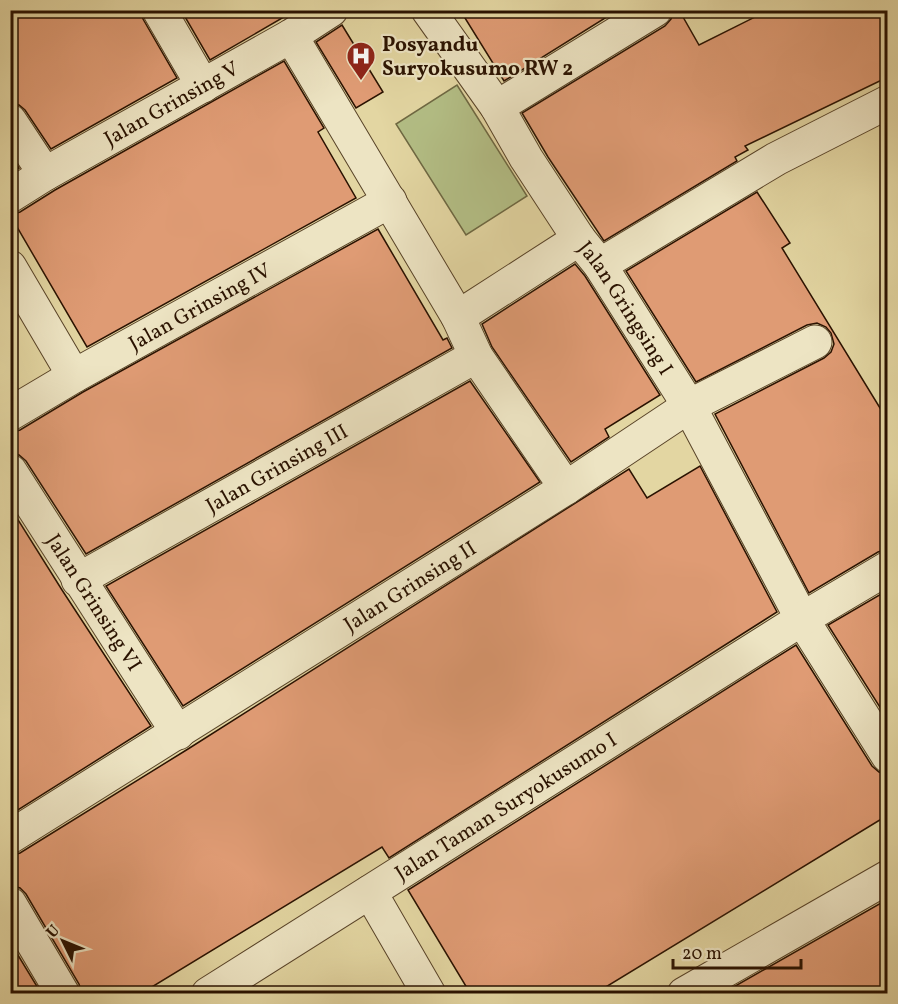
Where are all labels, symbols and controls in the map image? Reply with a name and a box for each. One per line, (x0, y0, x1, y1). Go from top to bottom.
place label: Posyandu Suryokusumo RW 2 (382, 31, 573, 84)
hospital icon: Posyandu Suryokusumo RW 2 (345, 40, 377, 82)
street label: Jalan Grinsing V (99, 55, 245, 154)
street label: Jalan Gringsing I (570, 236, 679, 381)
street label: Jalan Grinsing IV (124, 257, 277, 359)
street label: Jalan Grinsing III (201, 418, 354, 521)
street label: Jalan Grinsing VI (38, 529, 148, 677)
street label: Jalan Grinsing II (339, 535, 482, 640)
street label: Jalan Taman Suryokusumo I (390, 726, 623, 888)
north arrow (33, 911, 93, 971)
text: U (42, 921, 65, 944)
scale bar (673, 932, 800, 970)
text: 20 m (682, 942, 722, 967)

